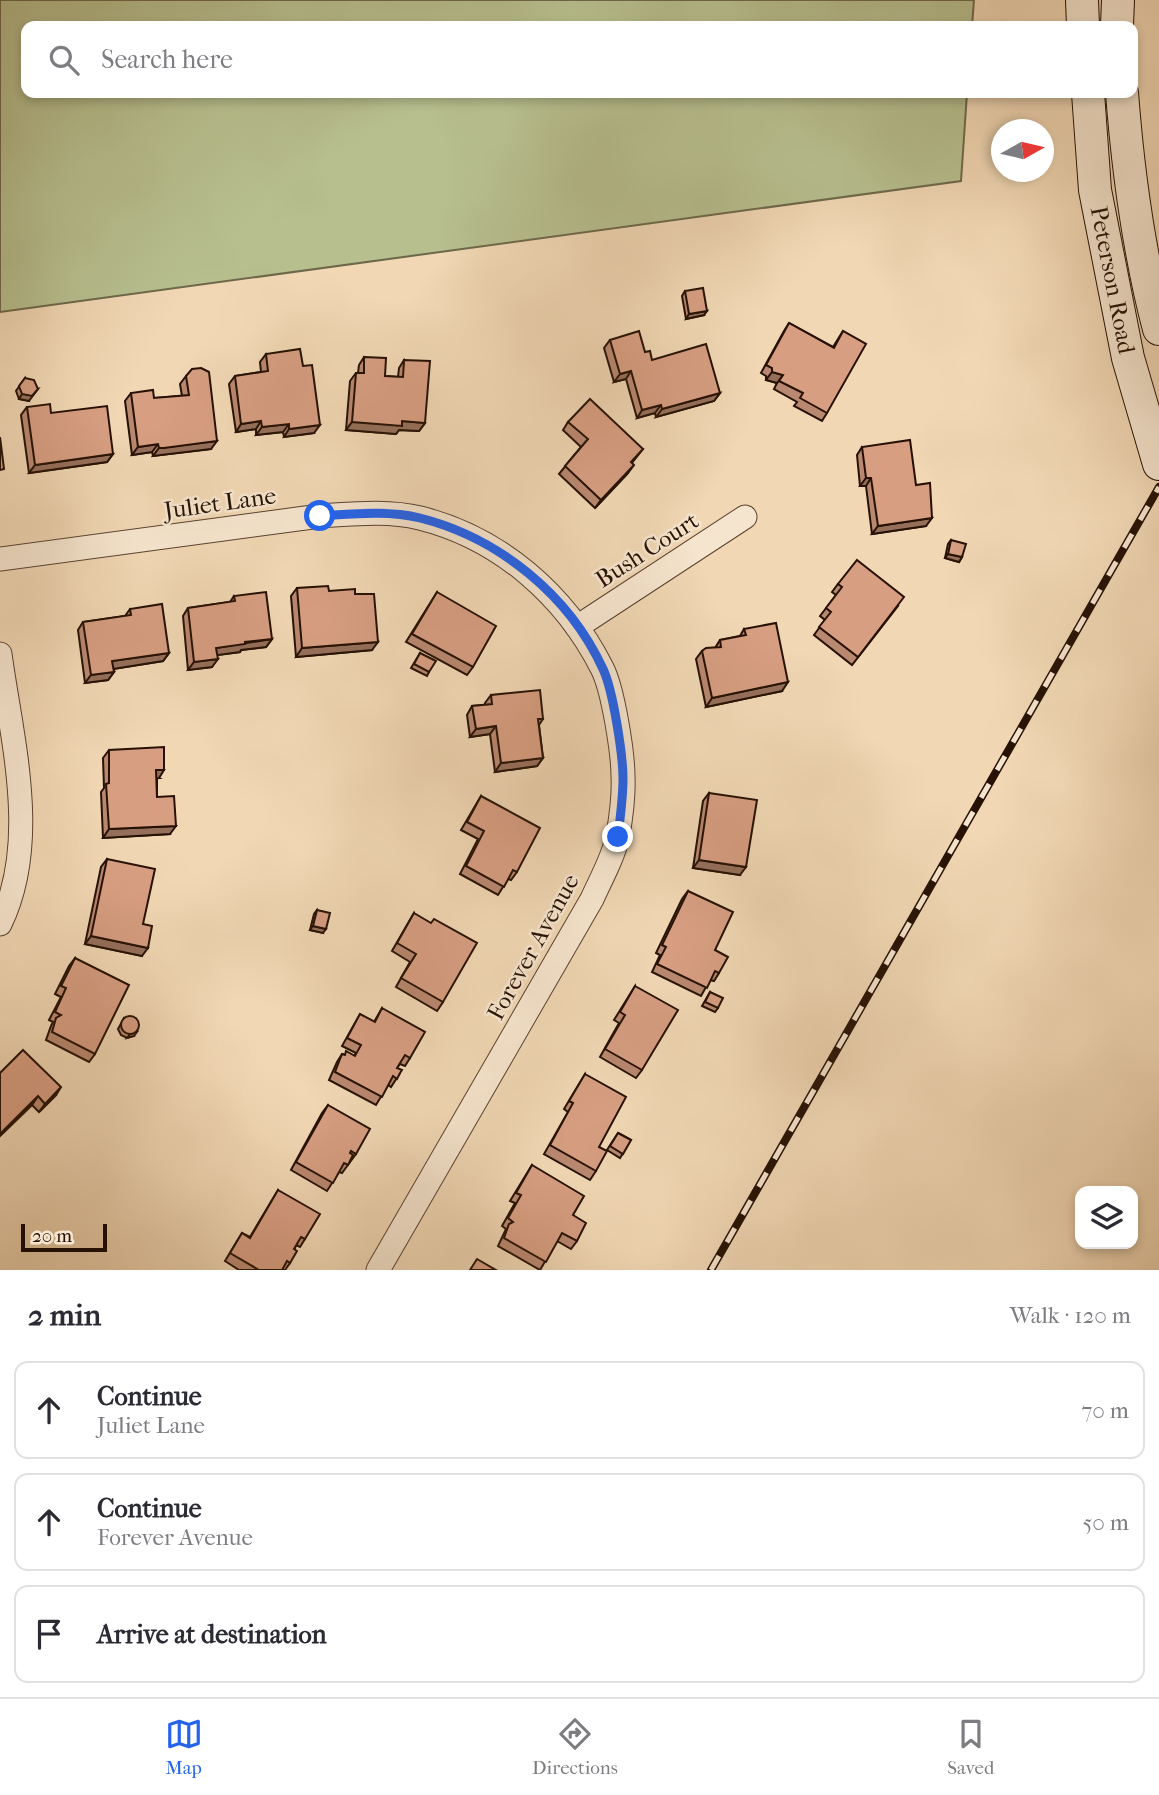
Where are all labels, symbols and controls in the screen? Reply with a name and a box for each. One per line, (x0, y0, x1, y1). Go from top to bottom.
search box (21, 21, 1138, 98)
icon: search (45, 41, 83, 79)
text: Search here (101, 44, 233, 75)
north arrow (991, 119, 1054, 182)
street label: Peterson Road (1084, 204, 1141, 357)
street label: Juliet Lane (160, 481, 278, 525)
route start (304, 500, 335, 531)
street label: Bush Court (590, 506, 704, 594)
route end (602, 821, 633, 852)
street label: Forever Avenue (481, 869, 585, 1025)
map controls (1075, 1186, 1138, 1249)
button: layers (1075, 1186, 1138, 1249)
scale bar (21, 1221, 107, 1253)
text: 20 m (32, 1225, 72, 1247)
text: 2 min (28, 1298, 101, 1333)
text: Walk · 120 m (1010, 1302, 1131, 1329)
text: Continue (97, 1381, 202, 1412)
icon: ahead (30, 1391, 68, 1429)
text: 70 m (1081, 1397, 1129, 1424)
text: Juliet Lane (97, 1412, 205, 1439)
text: Continue (97, 1493, 202, 1524)
icon: ahead (30, 1503, 68, 1541)
text: 50 m (1082, 1509, 1129, 1536)
text: Forever Avenue (97, 1524, 253, 1551)
icon: arrive (30, 1615, 68, 1653)
text: Arrive at destination (97, 1619, 327, 1650)
tab: Map (165, 1715, 203, 1779)
tab: Directions (532, 1715, 618, 1779)
tab: Saved (947, 1715, 994, 1779)

